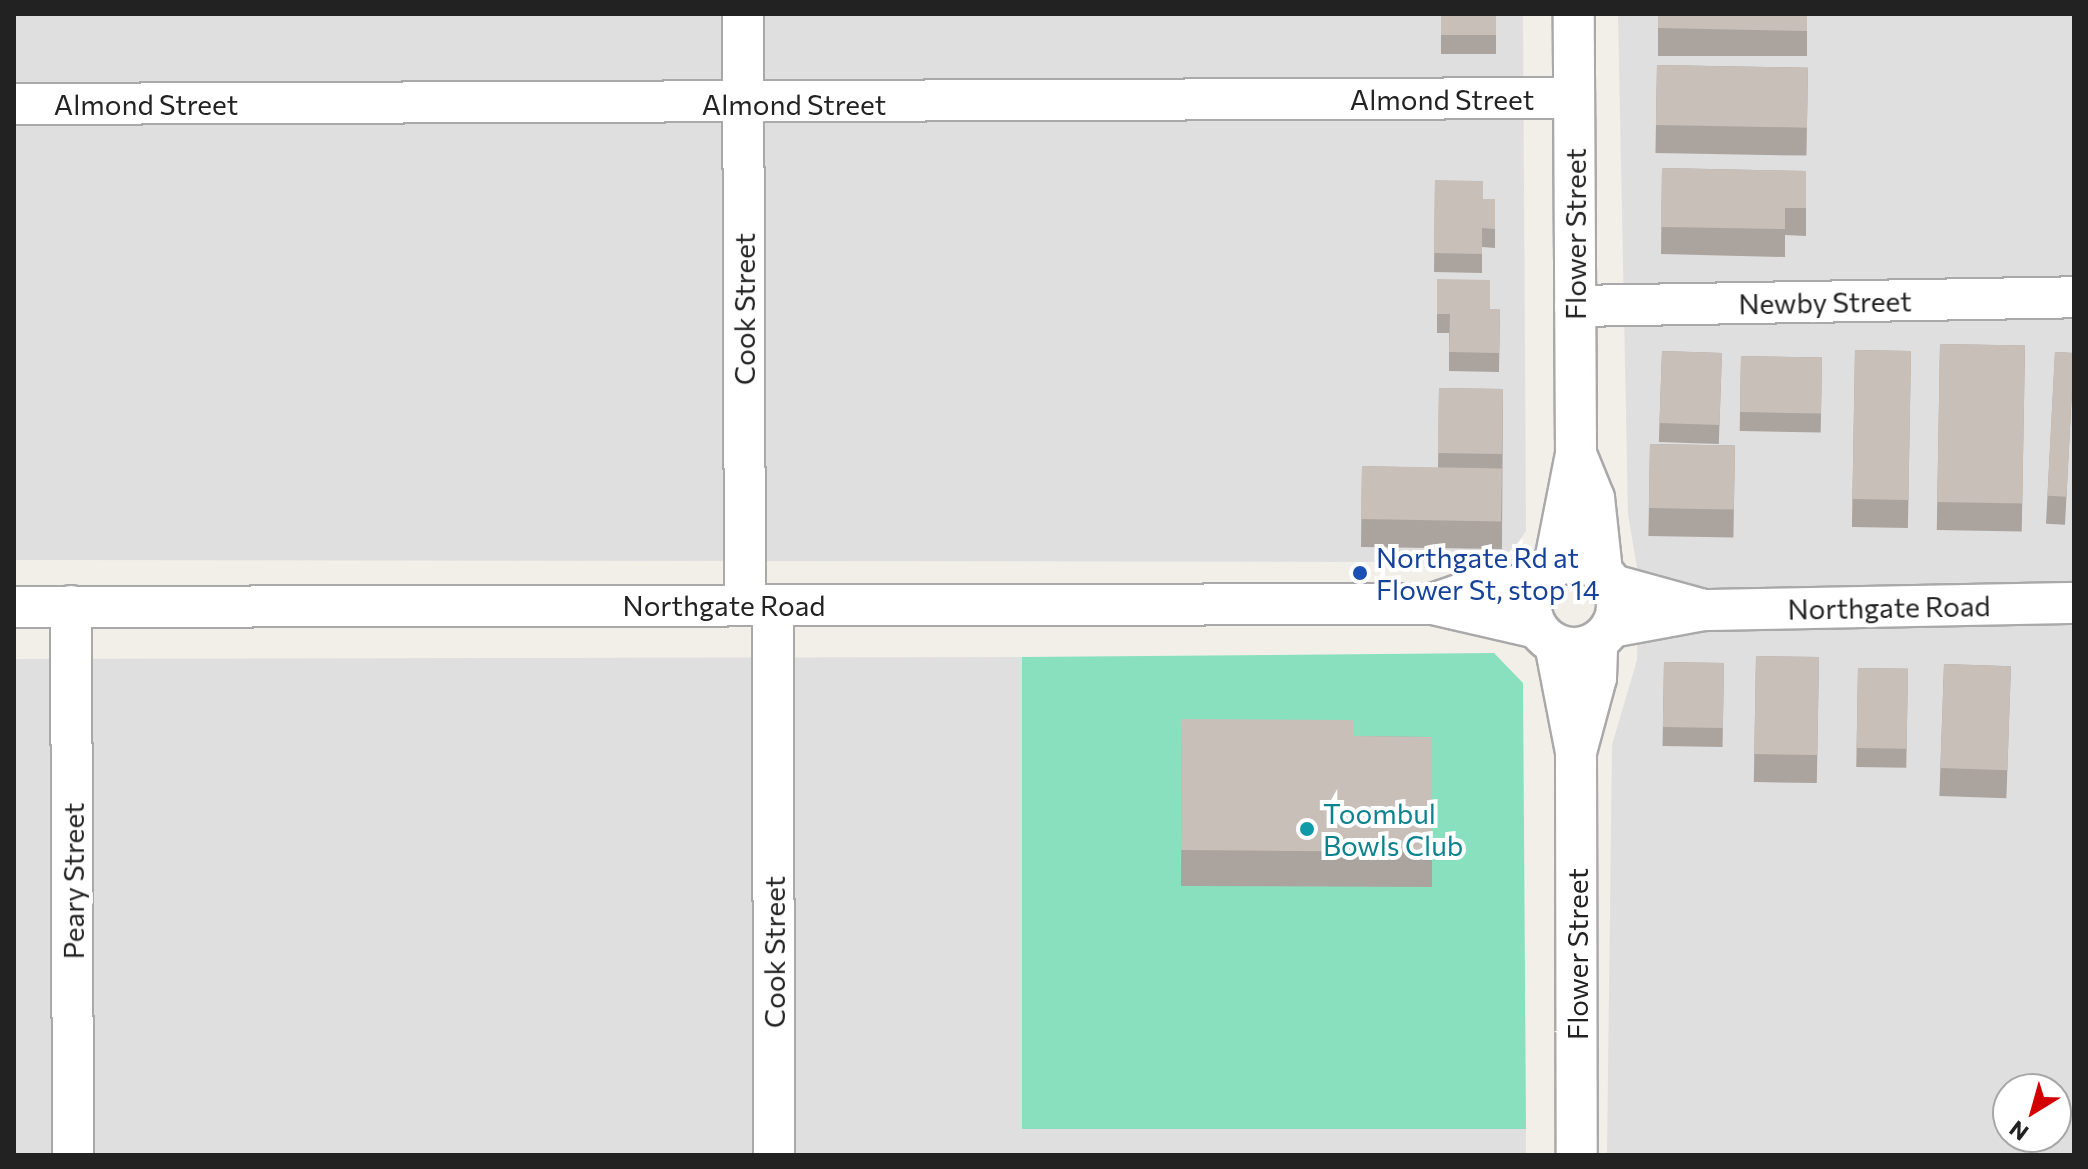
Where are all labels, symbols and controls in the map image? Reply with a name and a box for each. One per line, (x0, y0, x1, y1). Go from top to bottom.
street label: Almond Street (1350, 82, 1534, 116)
street label: Almond Street (54, 87, 238, 121)
street label: Almond Street (702, 87, 886, 121)
street label: Flower Street (1558, 148, 1592, 320)
street label: Cook Street (727, 233, 761, 385)
street label: Newby Street (1738, 284, 1912, 320)
place label: Northgate Rd at Flower St, stop 14 (1376, 540, 1599, 606)
marker: Northgate Rd at Flower St, stop 14 (1351, 564, 1369, 582)
street label: Northgate Road (623, 588, 825, 622)
street label: Northgate Road (1787, 588, 1991, 626)
place label: Toombul Bowls Club (1323, 796, 1463, 862)
street label: Peary Street (56, 803, 90, 959)
marker: Toombul Bowls Club (1298, 820, 1316, 838)
street label: Flower Street (1560, 868, 1594, 1040)
street label: Cook Street (757, 876, 791, 1028)
north arrow (1992, 1073, 2072, 1153)
text: N (2004, 1115, 2033, 1147)

